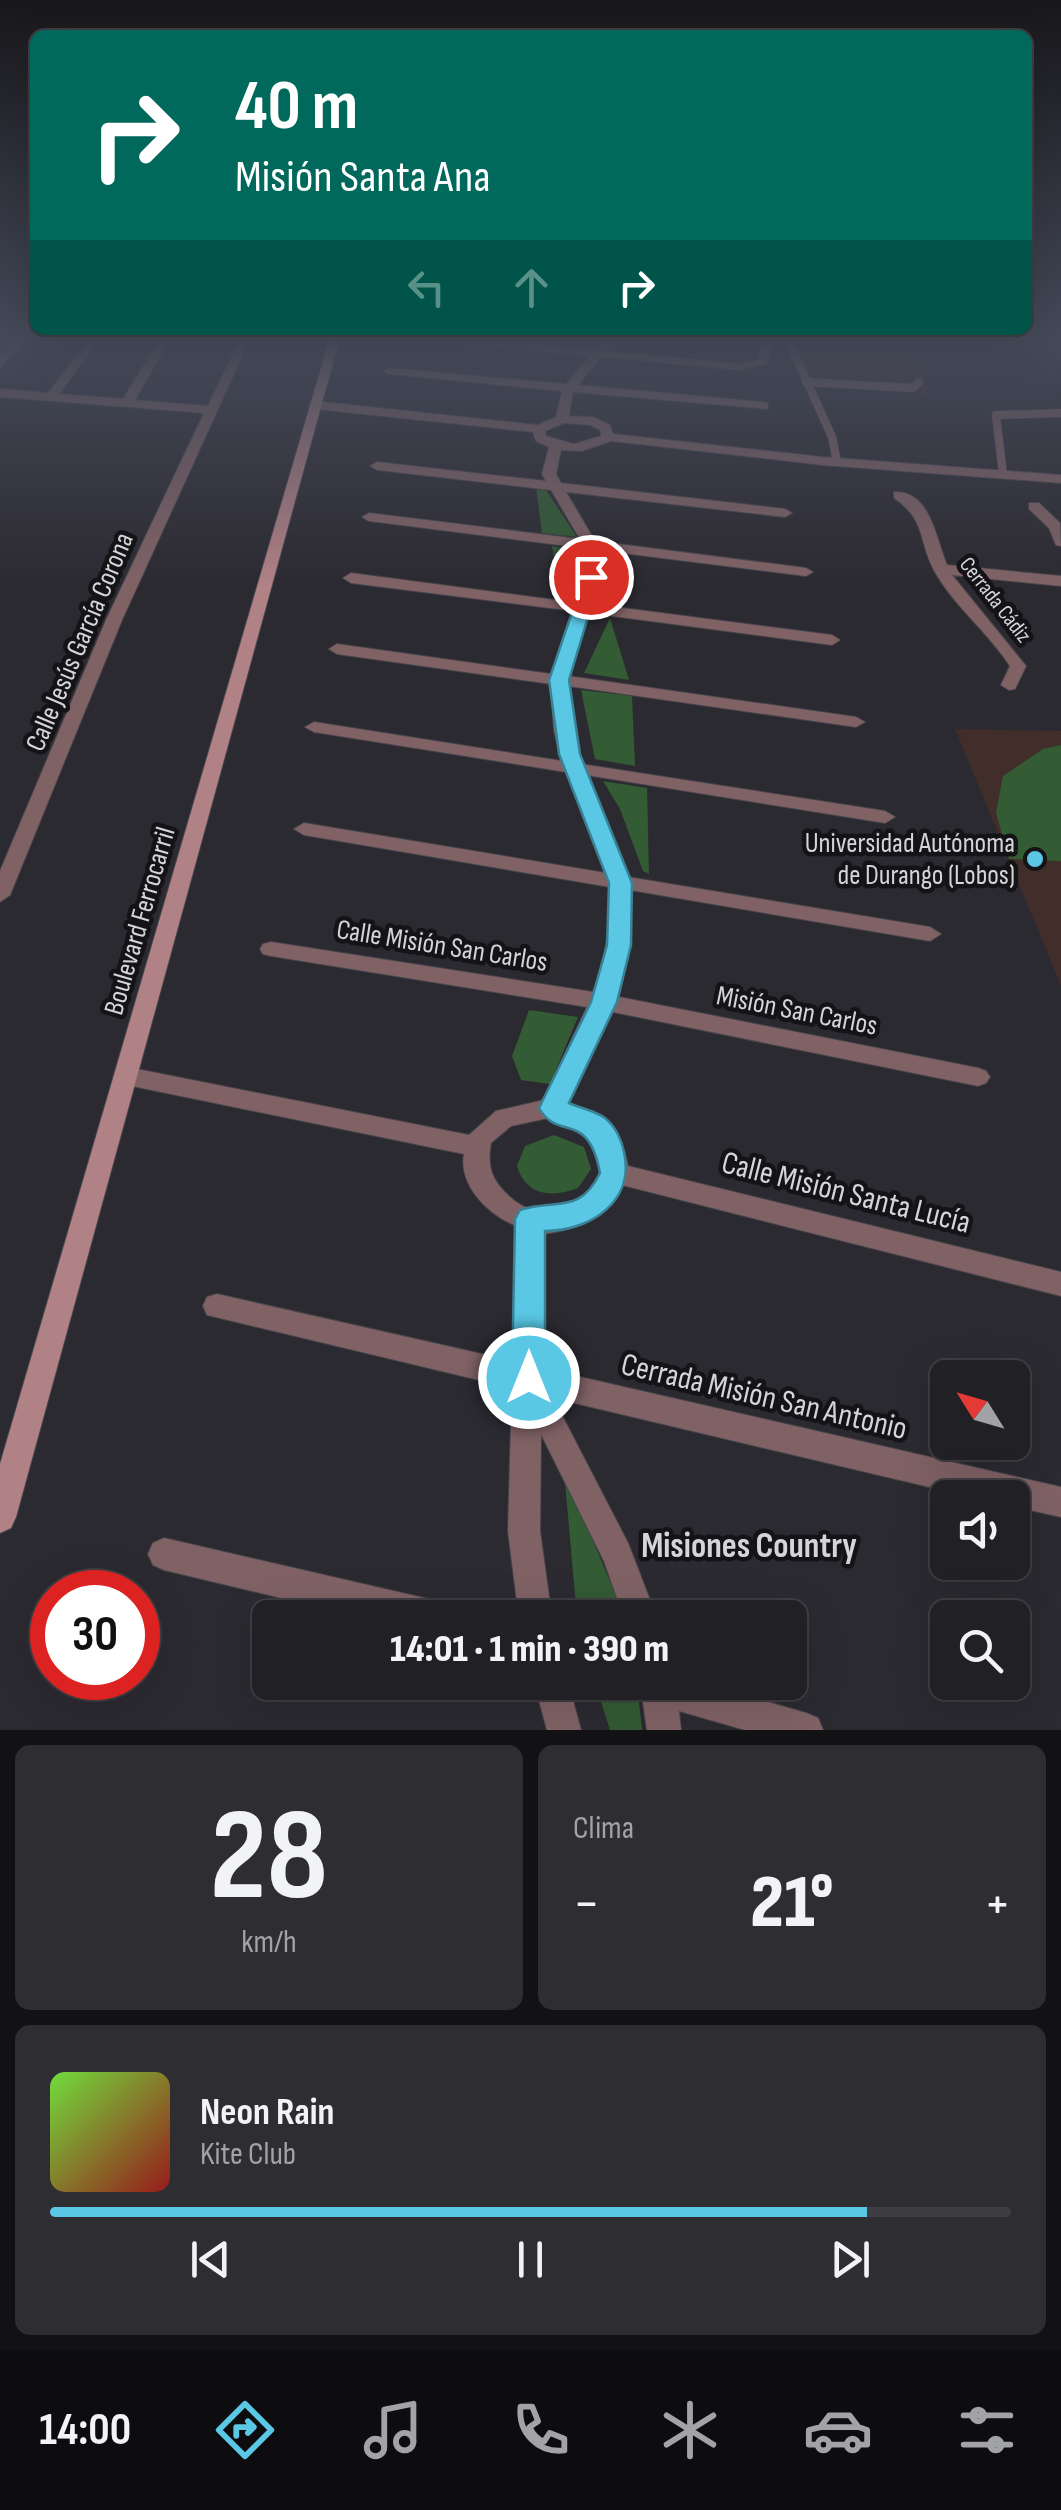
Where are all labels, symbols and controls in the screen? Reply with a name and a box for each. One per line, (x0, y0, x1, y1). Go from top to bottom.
text: 40 m (235, 65, 358, 149)
icon: right (70, 70, 200, 200)
text: Misión Santa Ana (235, 150, 491, 205)
icon: left (399, 260, 454, 315)
icon: ahead (504, 260, 559, 315)
icon: right (609, 260, 664, 315)
street label: Calle Jesús García Corona (19, 528, 141, 756)
pin (549, 535, 634, 620)
icon: arrive (564, 550, 619, 605)
street label: Cerrada Cádiz (953, 552, 1037, 648)
street label: Boulevard Ferrocarril (97, 823, 183, 1019)
place label: Universidad Autónoma de Durango (Lobos) (805, 827, 1015, 892)
marker: Universidad Autónoma de Durango (Lobos) (1024, 848, 1046, 870)
street label: Calle Misión San Carlos (334, 913, 550, 979)
street label: Misión San Carlos (714, 979, 880, 1043)
street label: Calle Misión Santa Lucía (718, 1143, 974, 1243)
position arrow (477, 1326, 581, 1430)
street label: Cerrada Misión San Antonio (617, 1345, 911, 1449)
north arrow (930, 1360, 1030, 1460)
map controls (930, 1360, 1030, 1700)
button: sound (930, 1480, 1030, 1580)
district label: Misiones Country (641, 1525, 857, 1568)
speed limit sign: 30 (30, 1570, 160, 1700)
button: search (930, 1600, 1030, 1700)
text: 14:01 · 1 min · 390 m (390, 1627, 669, 1672)
text: 28 (210, 1780, 328, 1936)
text: Clima (573, 1809, 634, 1848)
text: 21° (750, 1858, 834, 1949)
text: − (573, 1871, 600, 1938)
text: + (984, 1871, 1011, 1938)
text: km/h (241, 1923, 297, 1962)
text: Neon Rain (200, 2090, 334, 2135)
text: Kite Club (200, 2135, 296, 2174)
icon: previous (183, 2232, 238, 2287)
icon: pause (503, 2232, 558, 2287)
icon: next (823, 2232, 878, 2287)
icon: directions (210, 2395, 280, 2465)
icon: music (358, 2395, 428, 2465)
icon: phone (506, 2395, 576, 2465)
icon: climate (655, 2395, 725, 2465)
icon: car (803, 2395, 873, 2465)
icon: filters (952, 2395, 1022, 2465)
text: 14:00 (39, 2403, 131, 2458)

